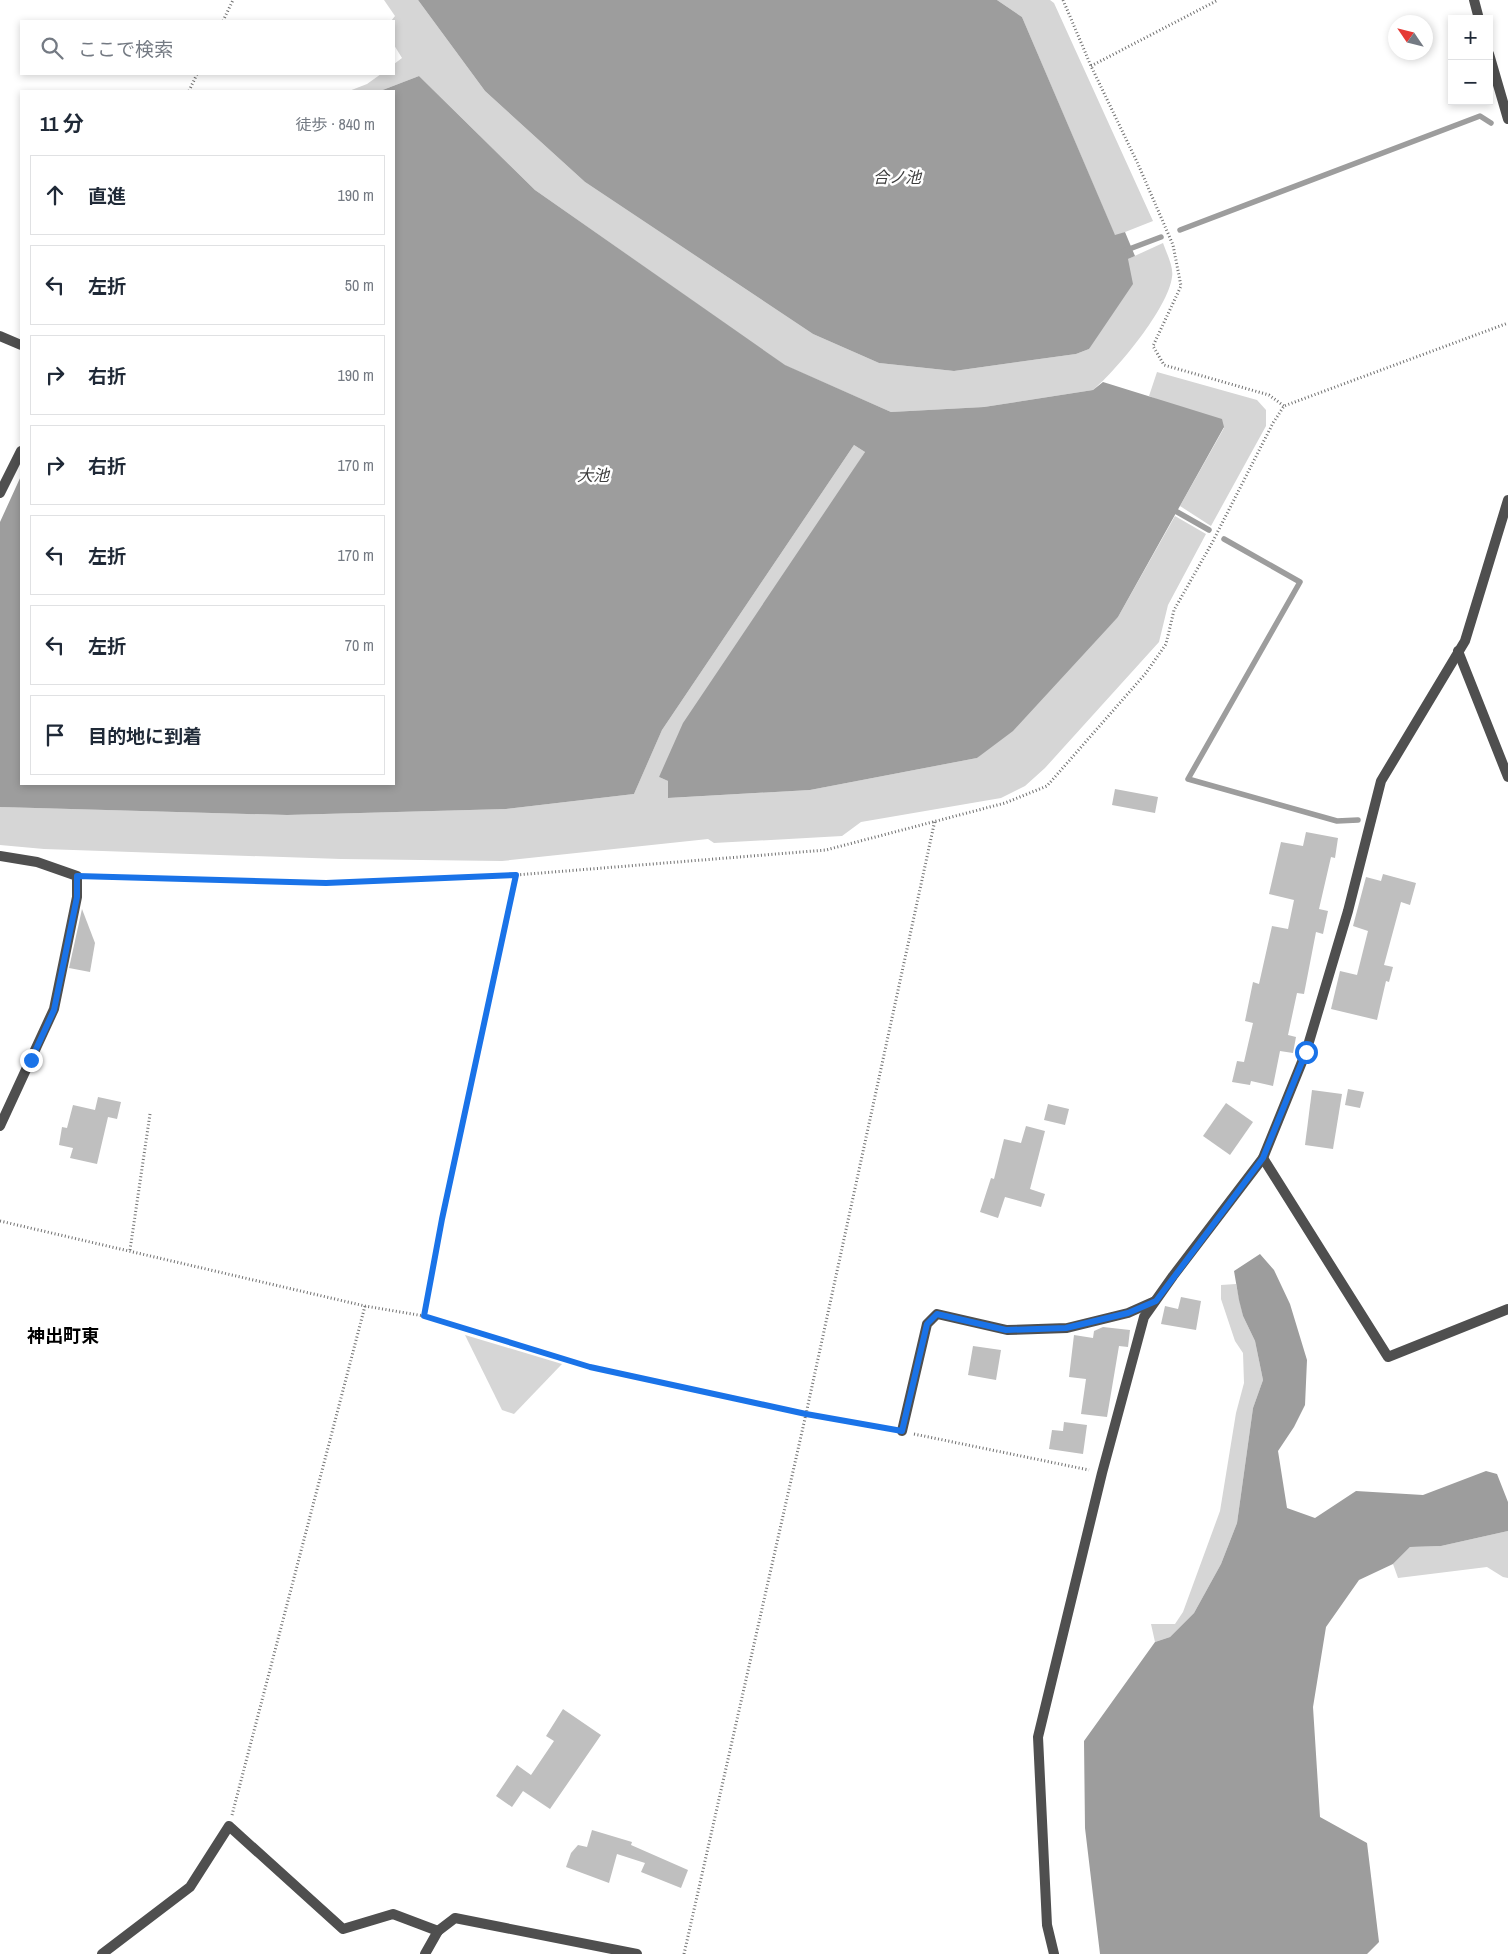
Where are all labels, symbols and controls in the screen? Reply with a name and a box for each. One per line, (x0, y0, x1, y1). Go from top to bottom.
north arrow (1388, 15, 1433, 60)
map controls (1448, 15, 1493, 105)
button: + (1448, 15, 1493, 60)
search box (20, 20, 395, 75)
icon: search (38, 34, 66, 62)
text: ここで検索 (78, 36, 173, 62)
button: − (1448, 60, 1493, 105)
text: 11 分 (40, 109, 84, 138)
text: 徒歩 · 840 m (296, 113, 375, 135)
water label: 合ノ池 (873, 166, 923, 188)
icon: ahead (41, 181, 69, 209)
text: 直進 (88, 183, 126, 209)
text: 190 m (338, 184, 374, 206)
icon: left (41, 271, 69, 299)
text: 左折 (88, 273, 126, 299)
text: 50 m (345, 274, 374, 296)
icon: right (41, 361, 69, 389)
text: 右折 (88, 363, 126, 389)
text: 190 m (338, 364, 374, 386)
icon: right (41, 451, 69, 479)
text: 右折 (88, 453, 126, 479)
text: 170 m (338, 454, 374, 476)
water label: 大池 (577, 464, 611, 486)
icon: left (41, 541, 69, 569)
text: 左折 (88, 543, 126, 569)
text: 170 m (338, 544, 374, 566)
icon: left (41, 631, 69, 659)
text: 左折 (88, 633, 126, 659)
text: 70 m (345, 634, 374, 656)
icon: arrive (41, 721, 69, 749)
text: 目的地に到着 (88, 723, 202, 749)
route start (1295, 1041, 1318, 1064)
route end (20, 1049, 43, 1072)
district label: 神出町東 (27, 1323, 99, 1348)

